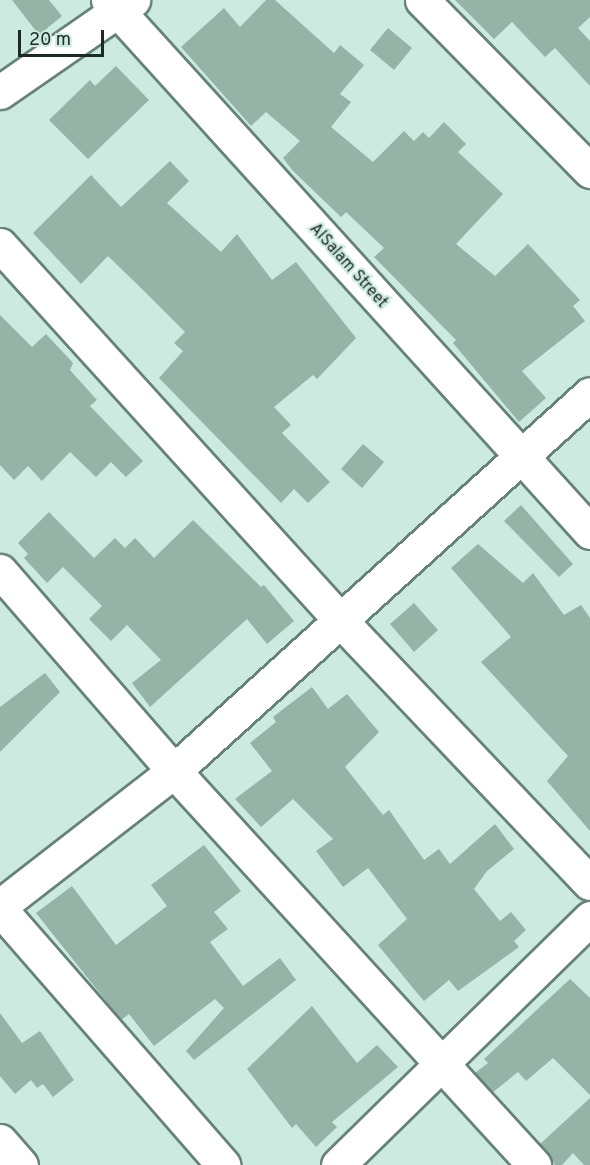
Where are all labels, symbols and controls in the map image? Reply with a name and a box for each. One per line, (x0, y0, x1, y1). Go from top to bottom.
scale bar (21, 18, 106, 56)
text: 20 m (29, 29, 71, 52)
street label: AlSalam Street (305, 220, 391, 312)

